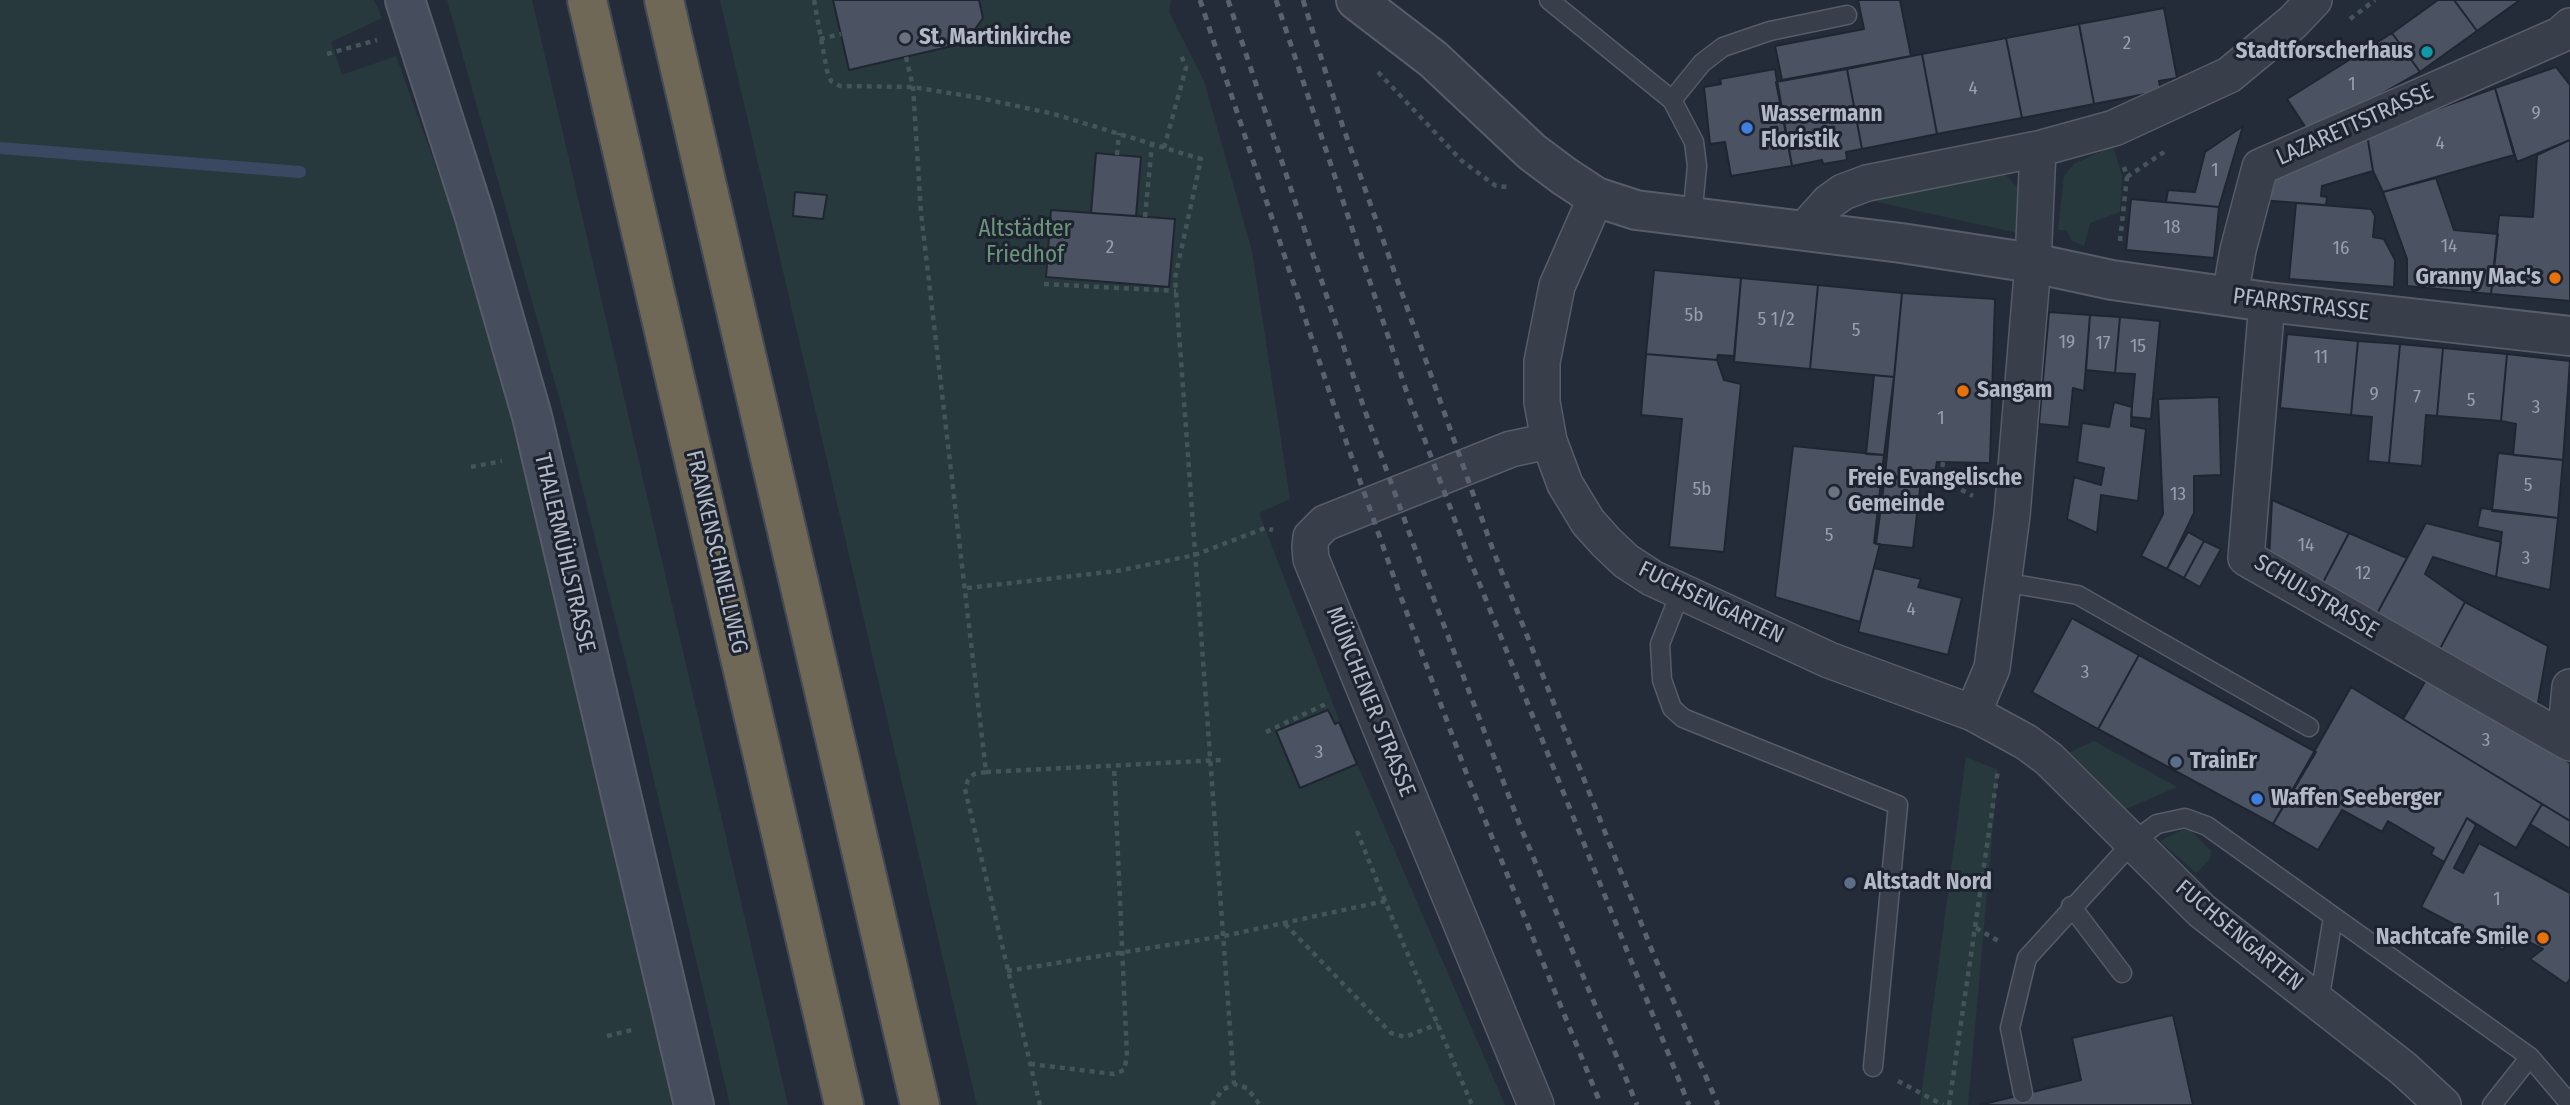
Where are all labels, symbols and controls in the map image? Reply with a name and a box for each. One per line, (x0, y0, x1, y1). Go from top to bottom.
place label: St. Martinkirche (919, 24, 1071, 52)
marker: St. Martinkirche (897, 30, 913, 46)
house number: 2 (2123, 33, 2131, 55)
place label: Stadtforscherhaus (2236, 38, 2413, 66)
marker: Stadtforscherhaus (2419, 44, 2435, 60)
house number: 1 (2348, 74, 2356, 96)
house number: 4 (1968, 78, 1978, 100)
street label: LAZARETTSTRASSE (2272, 78, 2438, 172)
place label: Wassermann Floristik (1761, 101, 1883, 155)
house number: 9 (2531, 103, 2541, 125)
marker: Wassermann Floristik (1739, 120, 1755, 136)
house number: 4 (2435, 133, 2445, 155)
house number: 1 (2211, 160, 2219, 182)
park label: Altstädter Friedhof (978, 216, 1072, 270)
house number: 18 (2164, 217, 2180, 239)
house number: 14 (2441, 236, 2457, 258)
house number: 2 (1106, 237, 1114, 259)
house number: 16 (2333, 238, 2349, 260)
place label: Granny Mac's (2416, 264, 2541, 292)
marker: Granny Mac's (2547, 270, 2563, 286)
street label: PFARRSTRASSE (2231, 283, 2371, 327)
house number: 5b (1685, 305, 1703, 327)
house number: 5 1/2 (1757, 309, 1795, 331)
house number: 5 (1852, 320, 1860, 342)
house number: 19 (2059, 332, 2075, 354)
house number: 17 (2095, 333, 2111, 355)
house number: 15 (2130, 336, 2146, 358)
house number: 11 (2314, 347, 2328, 369)
place label: Sangam (1977, 377, 2052, 405)
marker: Sangam (1955, 383, 1971, 399)
house number: 9 (2369, 384, 2379, 406)
house number: 7 (2413, 387, 2421, 409)
house number: 5 (2467, 390, 2475, 412)
house number: 3 (2532, 397, 2540, 419)
house number: 1 (1937, 408, 1945, 430)
street label: FRANKENSCHNELLWEG (679, 448, 753, 656)
street label: THALERMÜHLSTRASSE (528, 451, 600, 655)
place label: Freie Evangelische Gemeinde (1848, 465, 2022, 519)
house number: 5 (2524, 475, 2532, 497)
house number: 5b (1693, 479, 1711, 501)
marker: Freie Evangelische Gemeinde (1826, 484, 1842, 500)
house number: 13 (2170, 484, 2186, 506)
house number: 5 (1825, 525, 1833, 547)
house number: 14 (2298, 535, 2314, 557)
house number: 3 (2522, 548, 2530, 570)
street label: SCHULSTRASSE (2249, 549, 2383, 645)
street label: FUCHSENGARTEN (1634, 556, 1788, 650)
house number: 12 (2355, 563, 2371, 585)
house number: 4 (1906, 599, 1916, 621)
street label: MÜNCHENER STRASSE (1319, 603, 1421, 801)
house number: 3 (2081, 662, 2089, 684)
house number: 3 (2482, 730, 2490, 752)
house number: 3 (1315, 742, 1323, 764)
place label: TrainEr (2190, 748, 2257, 776)
marker: TrainEr (2168, 754, 2184, 770)
place label: Waffen Seeberger (2271, 785, 2441, 813)
marker: Waffen Seeberger (2249, 791, 2265, 807)
place label: Altstadt Nord (1864, 869, 1992, 897)
marker: Altstadt Nord (1842, 875, 1858, 891)
street label: FUCHSENGARTEN (2170, 875, 2308, 997)
house number: 1 (2493, 889, 2501, 911)
place label: Nachtcafe Smile (2376, 924, 2529, 952)
marker: Nachtcafe Smile (2535, 930, 2551, 946)

